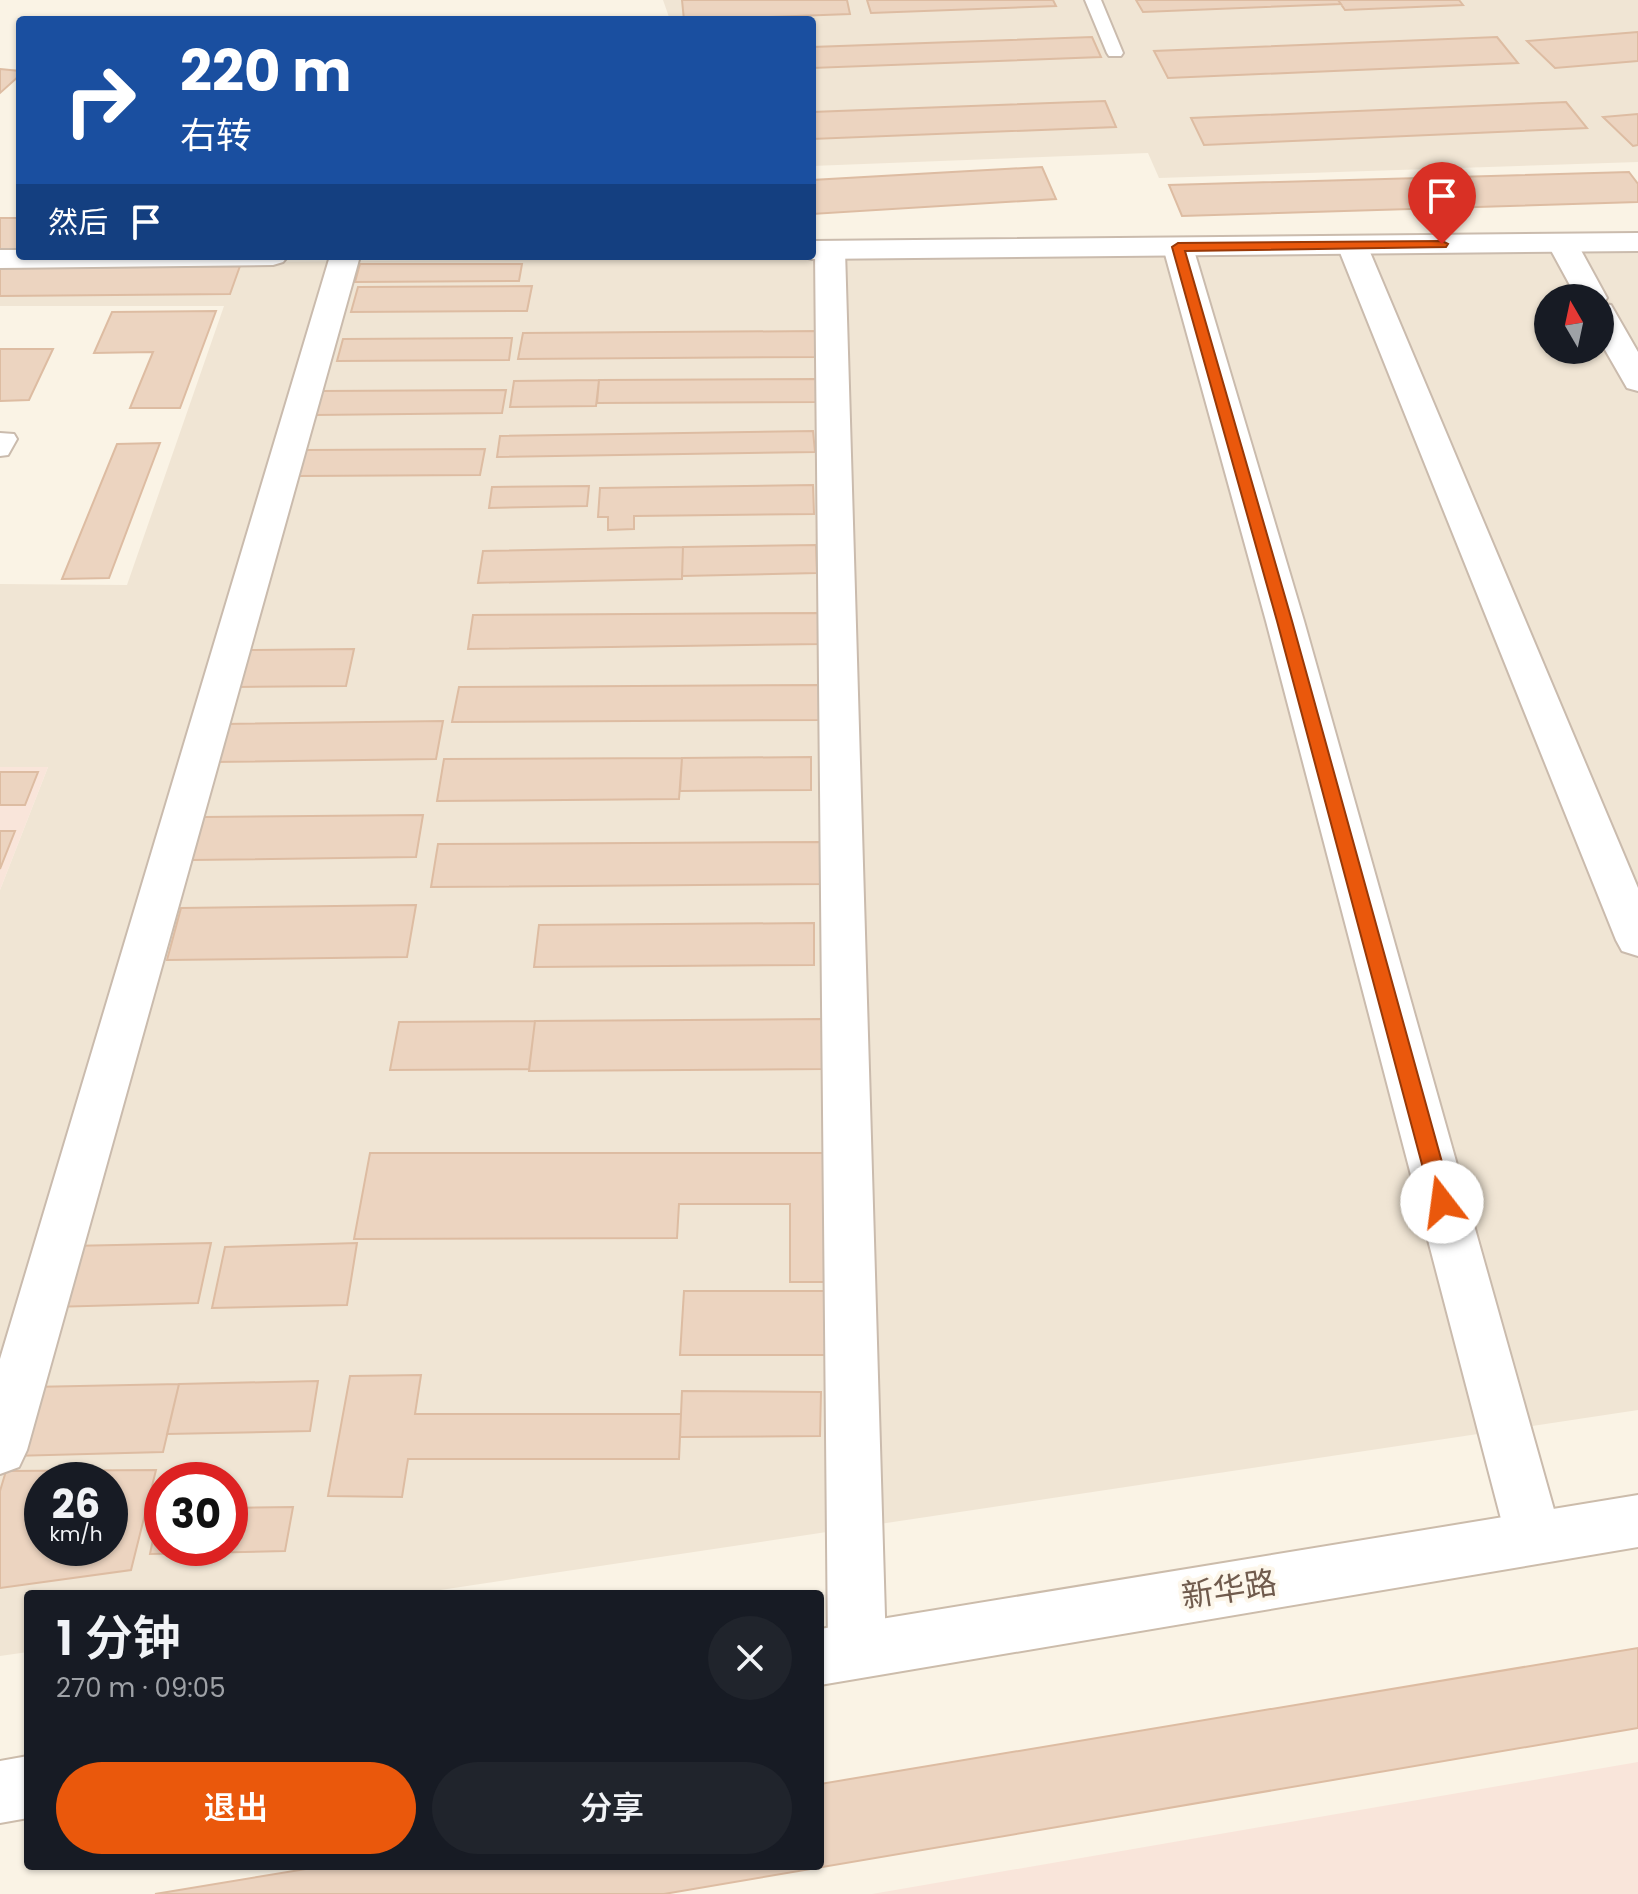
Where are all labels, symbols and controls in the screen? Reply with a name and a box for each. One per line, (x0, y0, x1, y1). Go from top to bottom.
text: 220 m (180, 32, 352, 111)
icon: right (48, 48, 152, 152)
text: 右转 (180, 110, 252, 161)
pin (1408, 162, 1476, 244)
icon: arrive (1420, 174, 1464, 218)
icon: arrive (124, 200, 168, 244)
text: 然后 (48, 201, 108, 244)
north arrow (1534, 284, 1614, 364)
map controls (1534, 284, 1614, 364)
position arrow (1400, 1160, 1484, 1244)
speed limit sign: 30 (144, 1462, 248, 1566)
text: 26 (52, 1476, 100, 1532)
text: km/h (49, 1520, 103, 1548)
street label: 新华路 (1178, 1559, 1280, 1619)
text: 1 分钟 (56, 1605, 181, 1672)
button: close (708, 1616, 792, 1700)
text: 270 m · 09:05 (56, 1670, 226, 1706)
button: 退出 (56, 1762, 416, 1854)
button: 分享 (432, 1762, 792, 1854)

